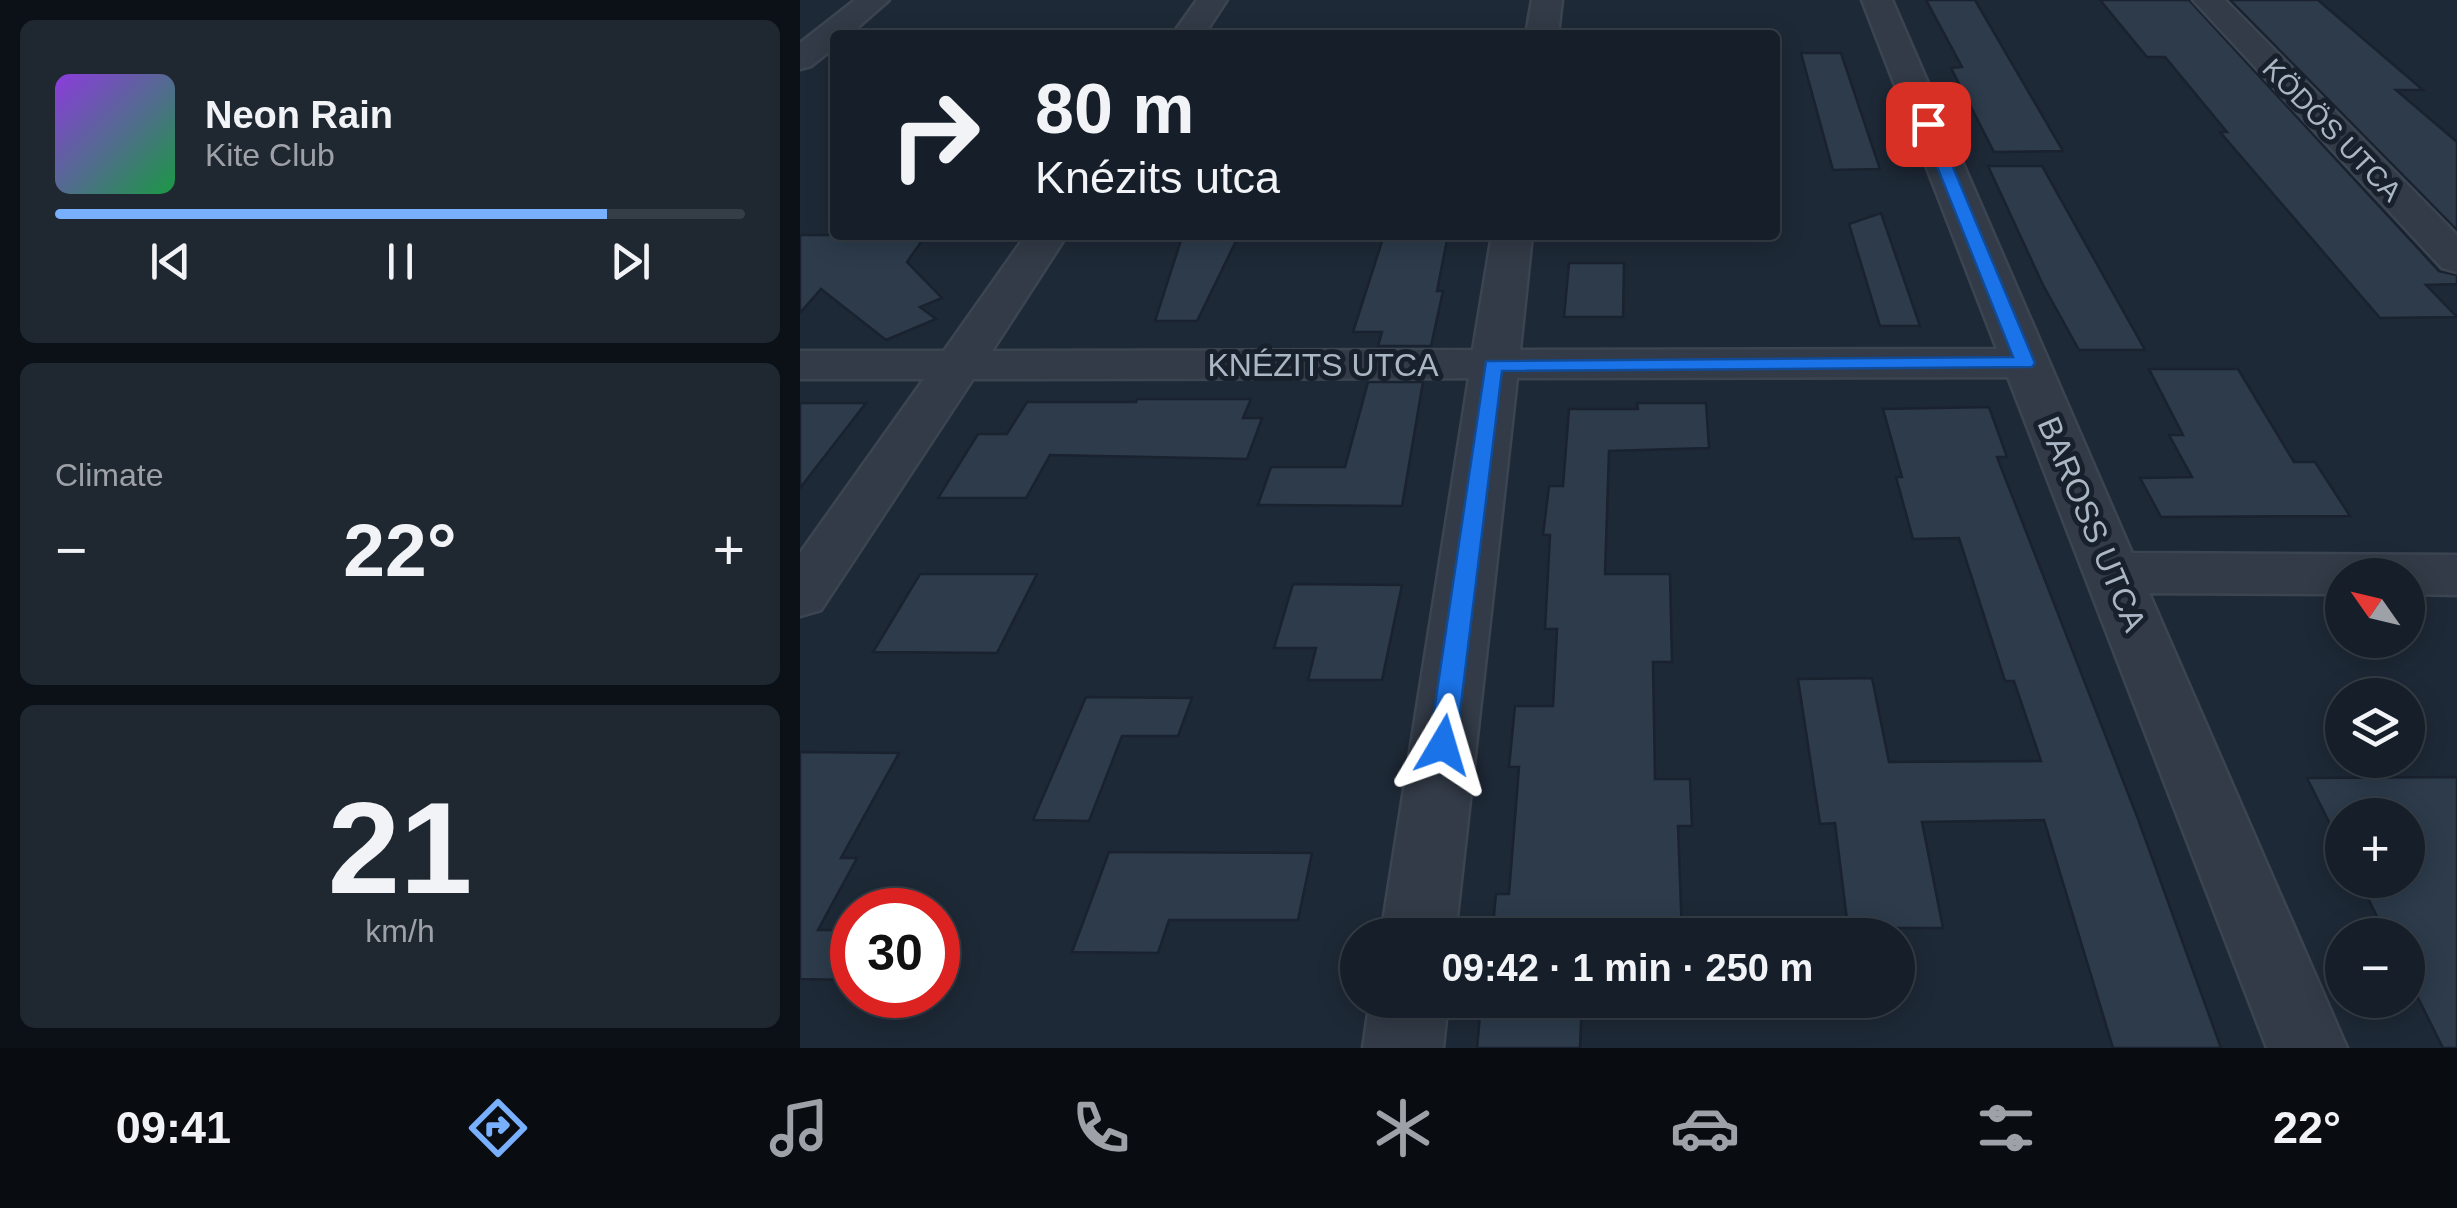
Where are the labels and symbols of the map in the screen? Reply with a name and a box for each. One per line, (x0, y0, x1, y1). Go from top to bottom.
street label: KÖDÖS UTCA (2257, 53, 2408, 208)
pin (1886, 82, 1971, 167)
street label: KNÉZITS UTCA (1207, 347, 1439, 383)
street label: BAROSS UTCA (2031, 411, 2154, 637)
north arrow (2325, 558, 2425, 658)
position arrow (1391, 693, 1495, 797)
speed limit sign: 30 (830, 888, 960, 1018)

